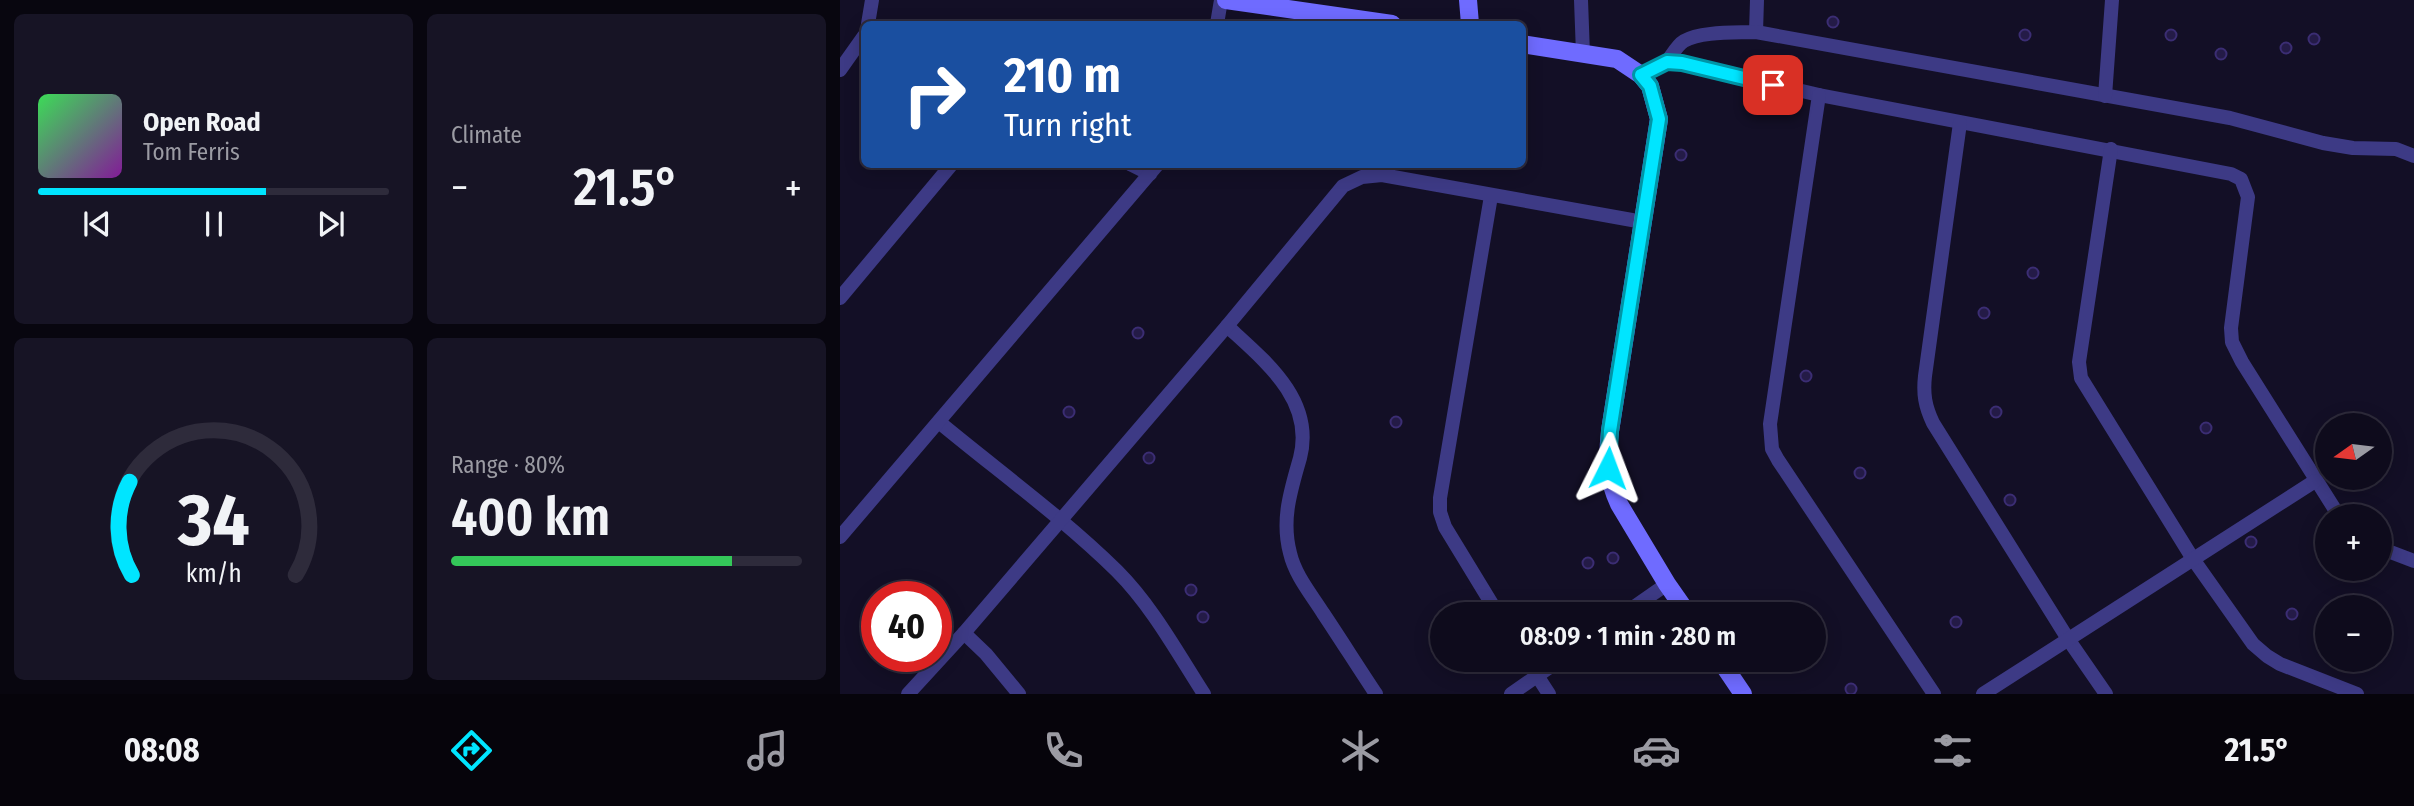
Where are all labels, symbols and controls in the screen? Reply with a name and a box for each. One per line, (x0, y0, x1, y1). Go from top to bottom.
text: 210 m (1004, 46, 1121, 105)
icon: right (889, 49, 980, 140)
pin (1743, 55, 1803, 115)
icon: arrive (1754, 66, 1792, 104)
text: Turn right (1004, 106, 1131, 144)
text: Open Road (143, 107, 261, 138)
text: Climate (451, 121, 522, 149)
text: Tom Ferris (143, 138, 240, 166)
text: 21.5° (574, 156, 679, 219)
text: − (451, 165, 468, 211)
text: + (785, 165, 802, 211)
icon: previous (78, 205, 116, 243)
icon: pause (195, 205, 233, 243)
icon: next (312, 205, 350, 243)
north arrow (2315, 413, 2392, 490)
map controls (2315, 413, 2392, 672)
position arrow (1571, 431, 1645, 505)
text: Range · 80% (451, 451, 565, 479)
text: 34 (177, 477, 249, 564)
text: 400 km (451, 486, 610, 549)
button: + (2315, 504, 2392, 581)
text: km/h (186, 559, 241, 589)
speed limit sign: 40 (861, 581, 952, 672)
button: − (2315, 595, 2392, 672)
text: 08:09 · 1 min · 280 m (1520, 621, 1736, 652)
icon: directions (447, 726, 496, 775)
icon: music (743, 726, 792, 775)
icon: phone (1039, 726, 1088, 775)
icon: climate (1336, 726, 1385, 775)
icon: car (1632, 726, 1681, 775)
icon: filters (1928, 726, 1977, 775)
text: 08:08 (124, 731, 200, 769)
text: 21.5° (2224, 731, 2290, 769)

